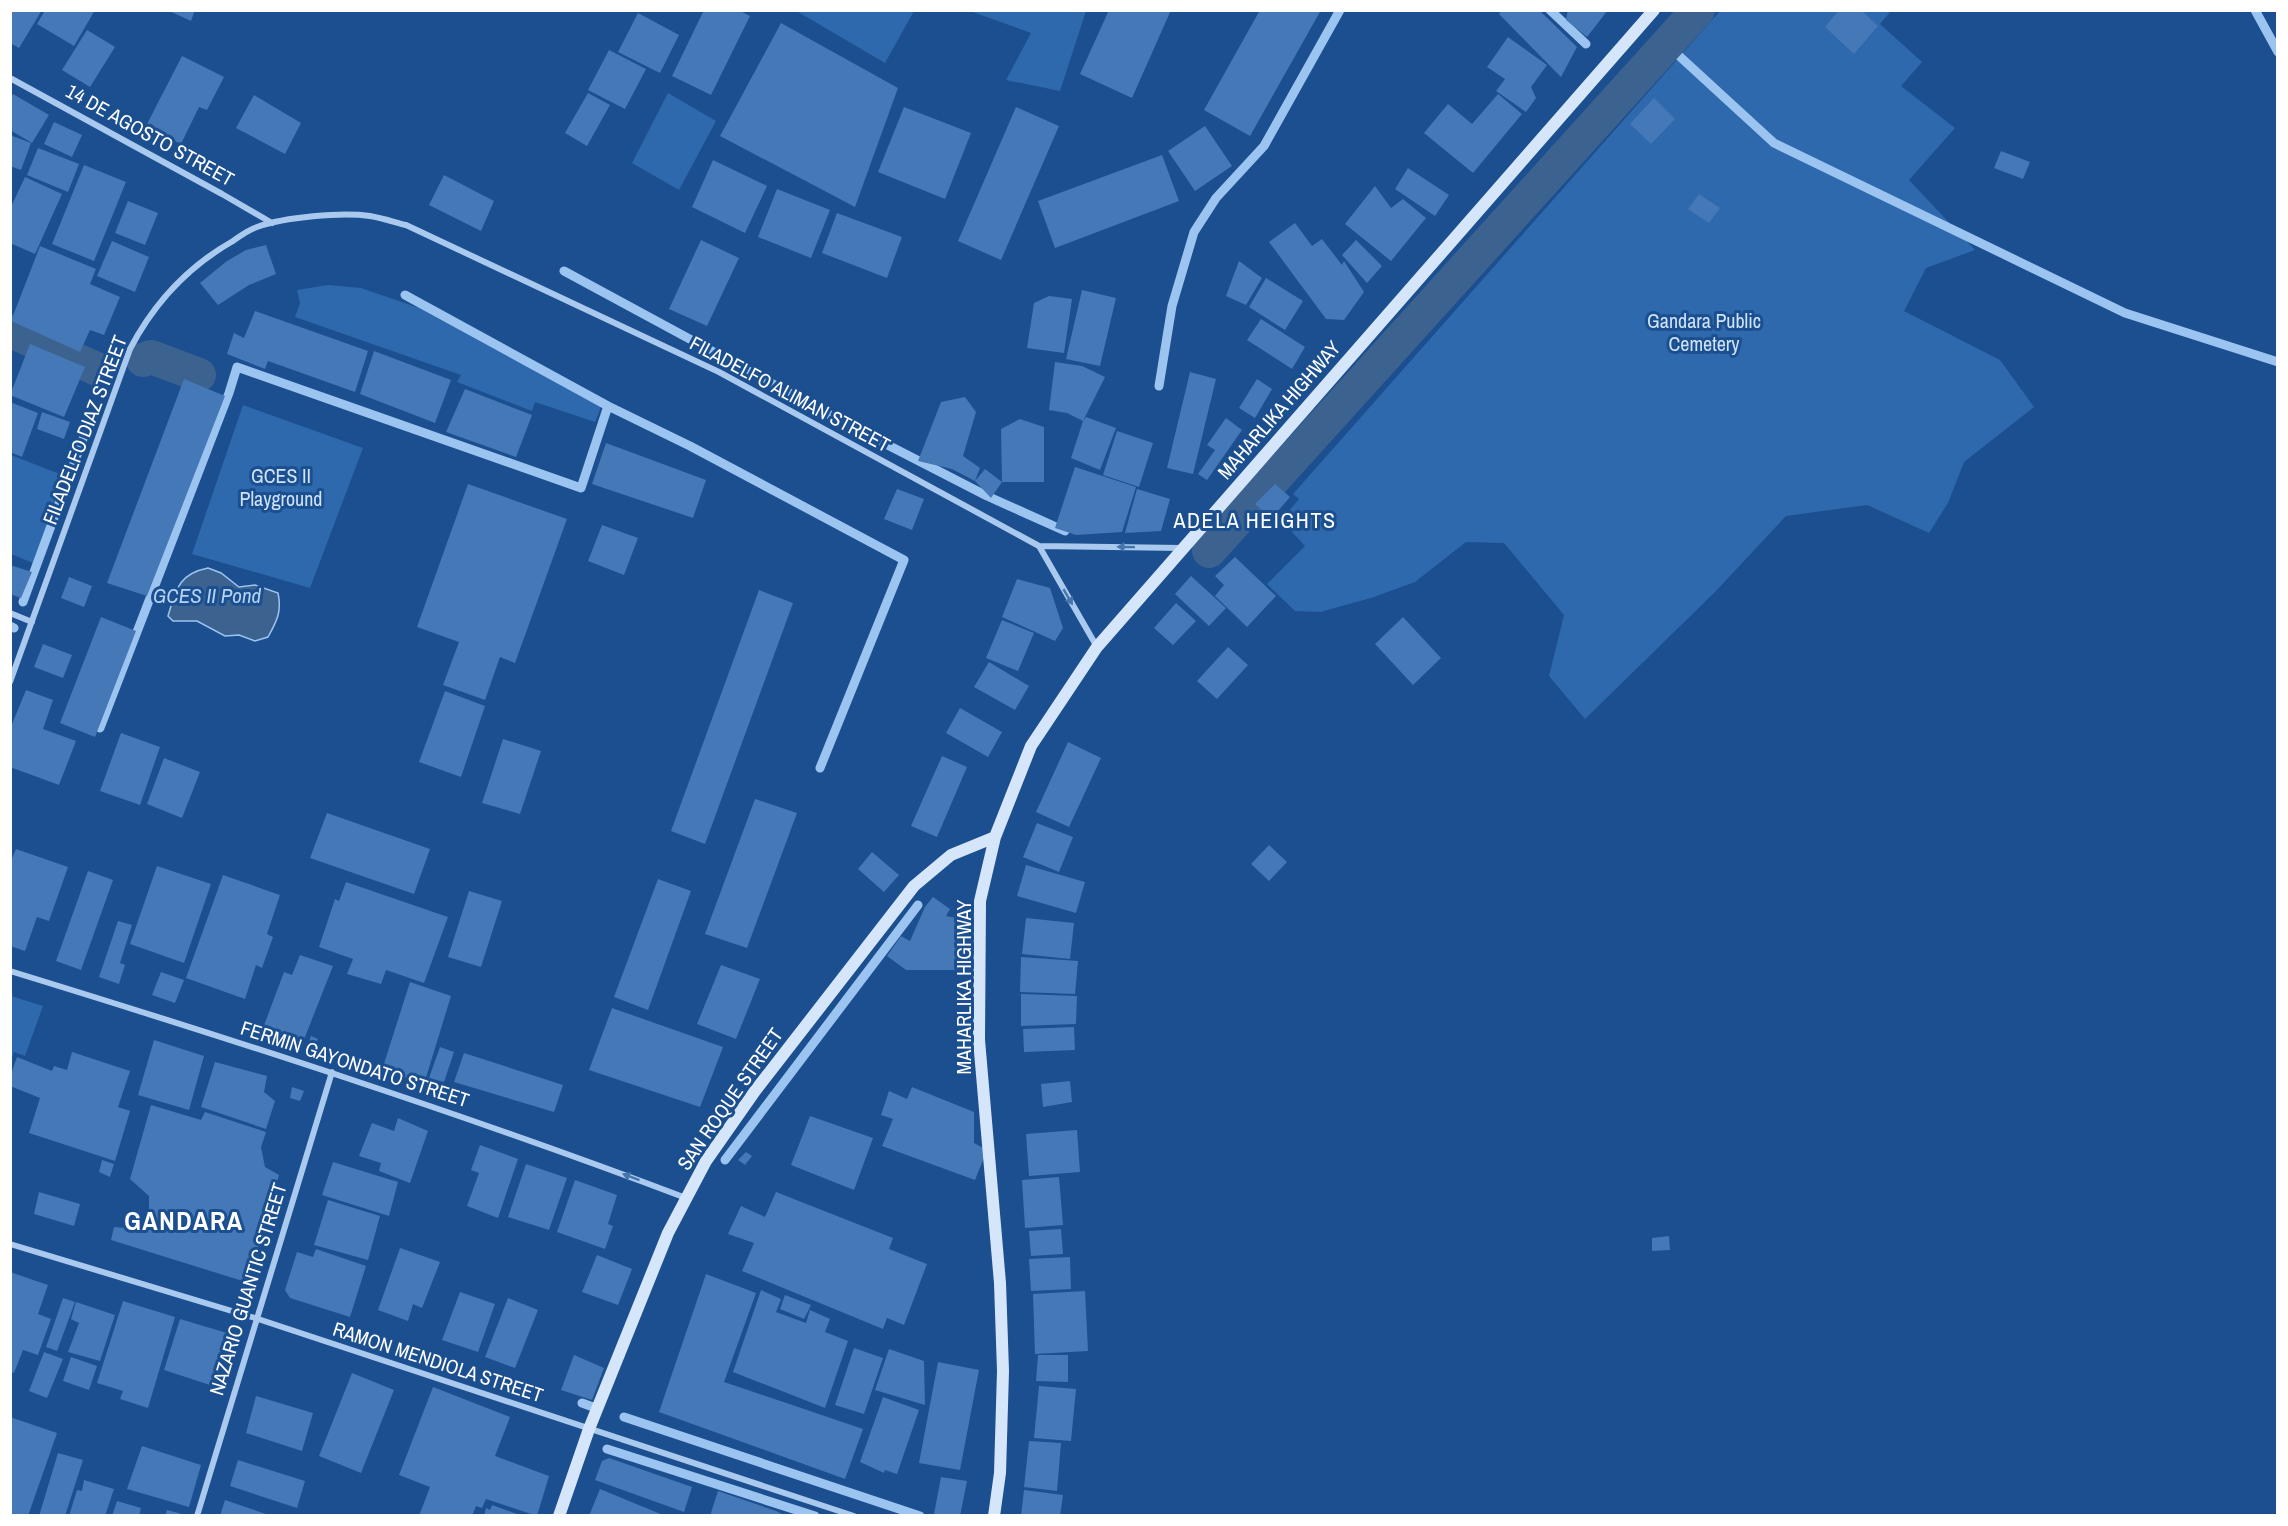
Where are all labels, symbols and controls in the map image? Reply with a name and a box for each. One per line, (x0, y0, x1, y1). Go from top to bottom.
street label: 14 DE AGOSTO STREET (61, 77, 239, 192)
park label: Gandara Public Cemetery (1647, 307, 1761, 357)
street label: FILADELFO ALIMAN STREET (685, 329, 895, 458)
street label: FILADELFO DIAZ STREET (36, 331, 133, 528)
street label: MAHARLIKA HIGHWAY (1211, 335, 1346, 485)
park label: GCES II Playground (240, 462, 322, 512)
district label: ADELA HEIGHTS (1173, 505, 1336, 535)
one-way arrow (1117, 543, 1136, 552)
water label: GCES II Pond (153, 581, 262, 610)
one-way arrow (1062, 589, 1073, 605)
street label: MAHARLIKA HIGHWAY (950, 899, 977, 1075)
street label: FERMIN GAYONDATO STREET (237, 1014, 473, 1113)
street label: SAN ROQUE STREET (670, 1022, 789, 1175)
one-way arrow (622, 1172, 640, 1182)
street label: NAZARIO GUANTIC STREET (202, 1179, 293, 1398)
district label: GANDARA (124, 1203, 244, 1238)
street label: RAMON MENDIOLA STREET (330, 1315, 547, 1408)

